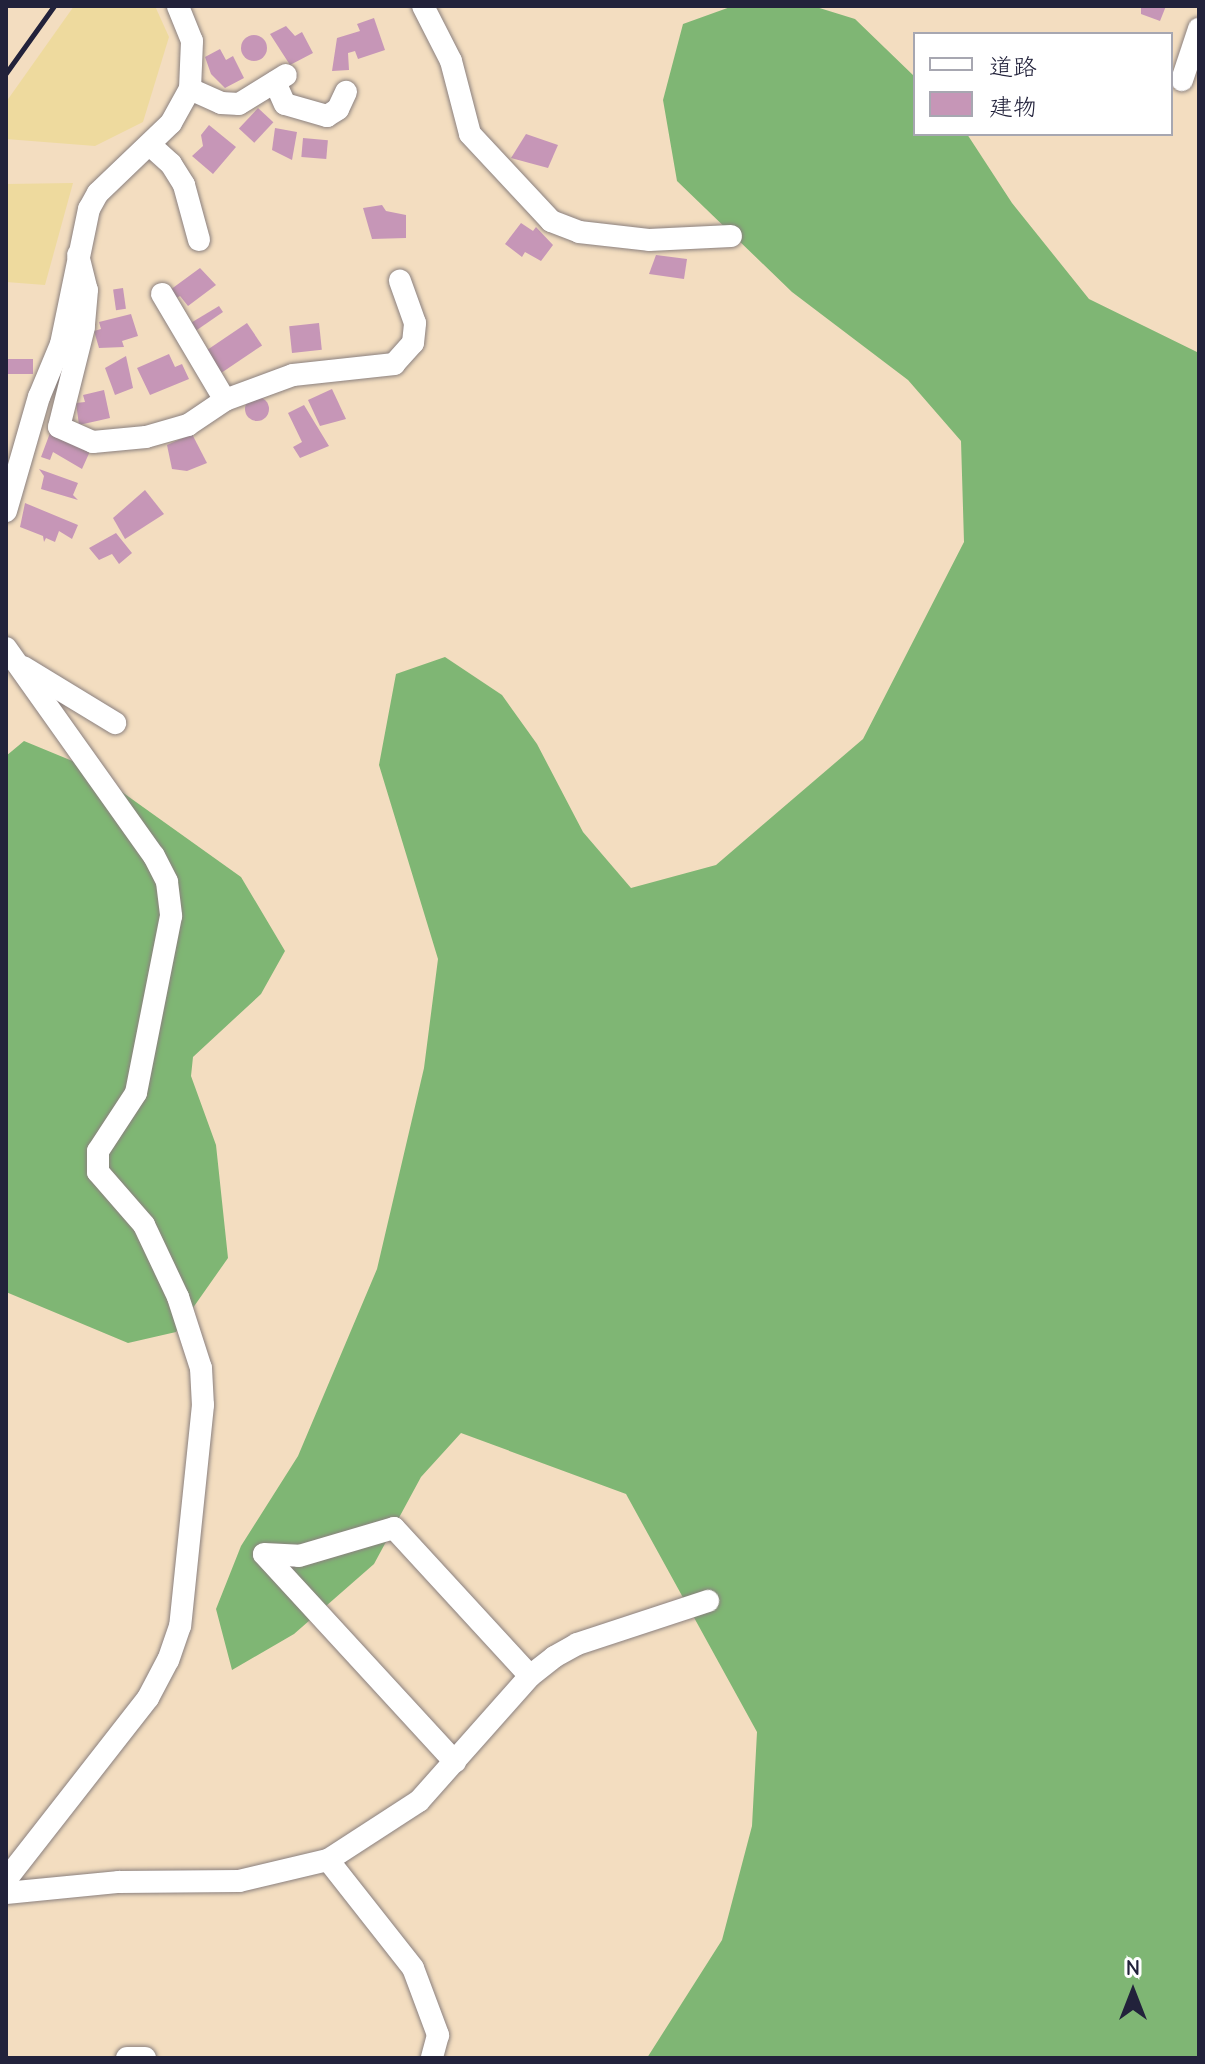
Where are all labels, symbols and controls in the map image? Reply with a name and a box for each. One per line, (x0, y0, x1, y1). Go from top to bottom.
legend (913, 32, 1173, 136)
text: 道路 (989, 53, 1037, 81)
text: 建物 (989, 93, 1037, 121)
north arrow (1093, 1952, 1173, 2032)
text: N (1126, 1955, 1140, 1981)

